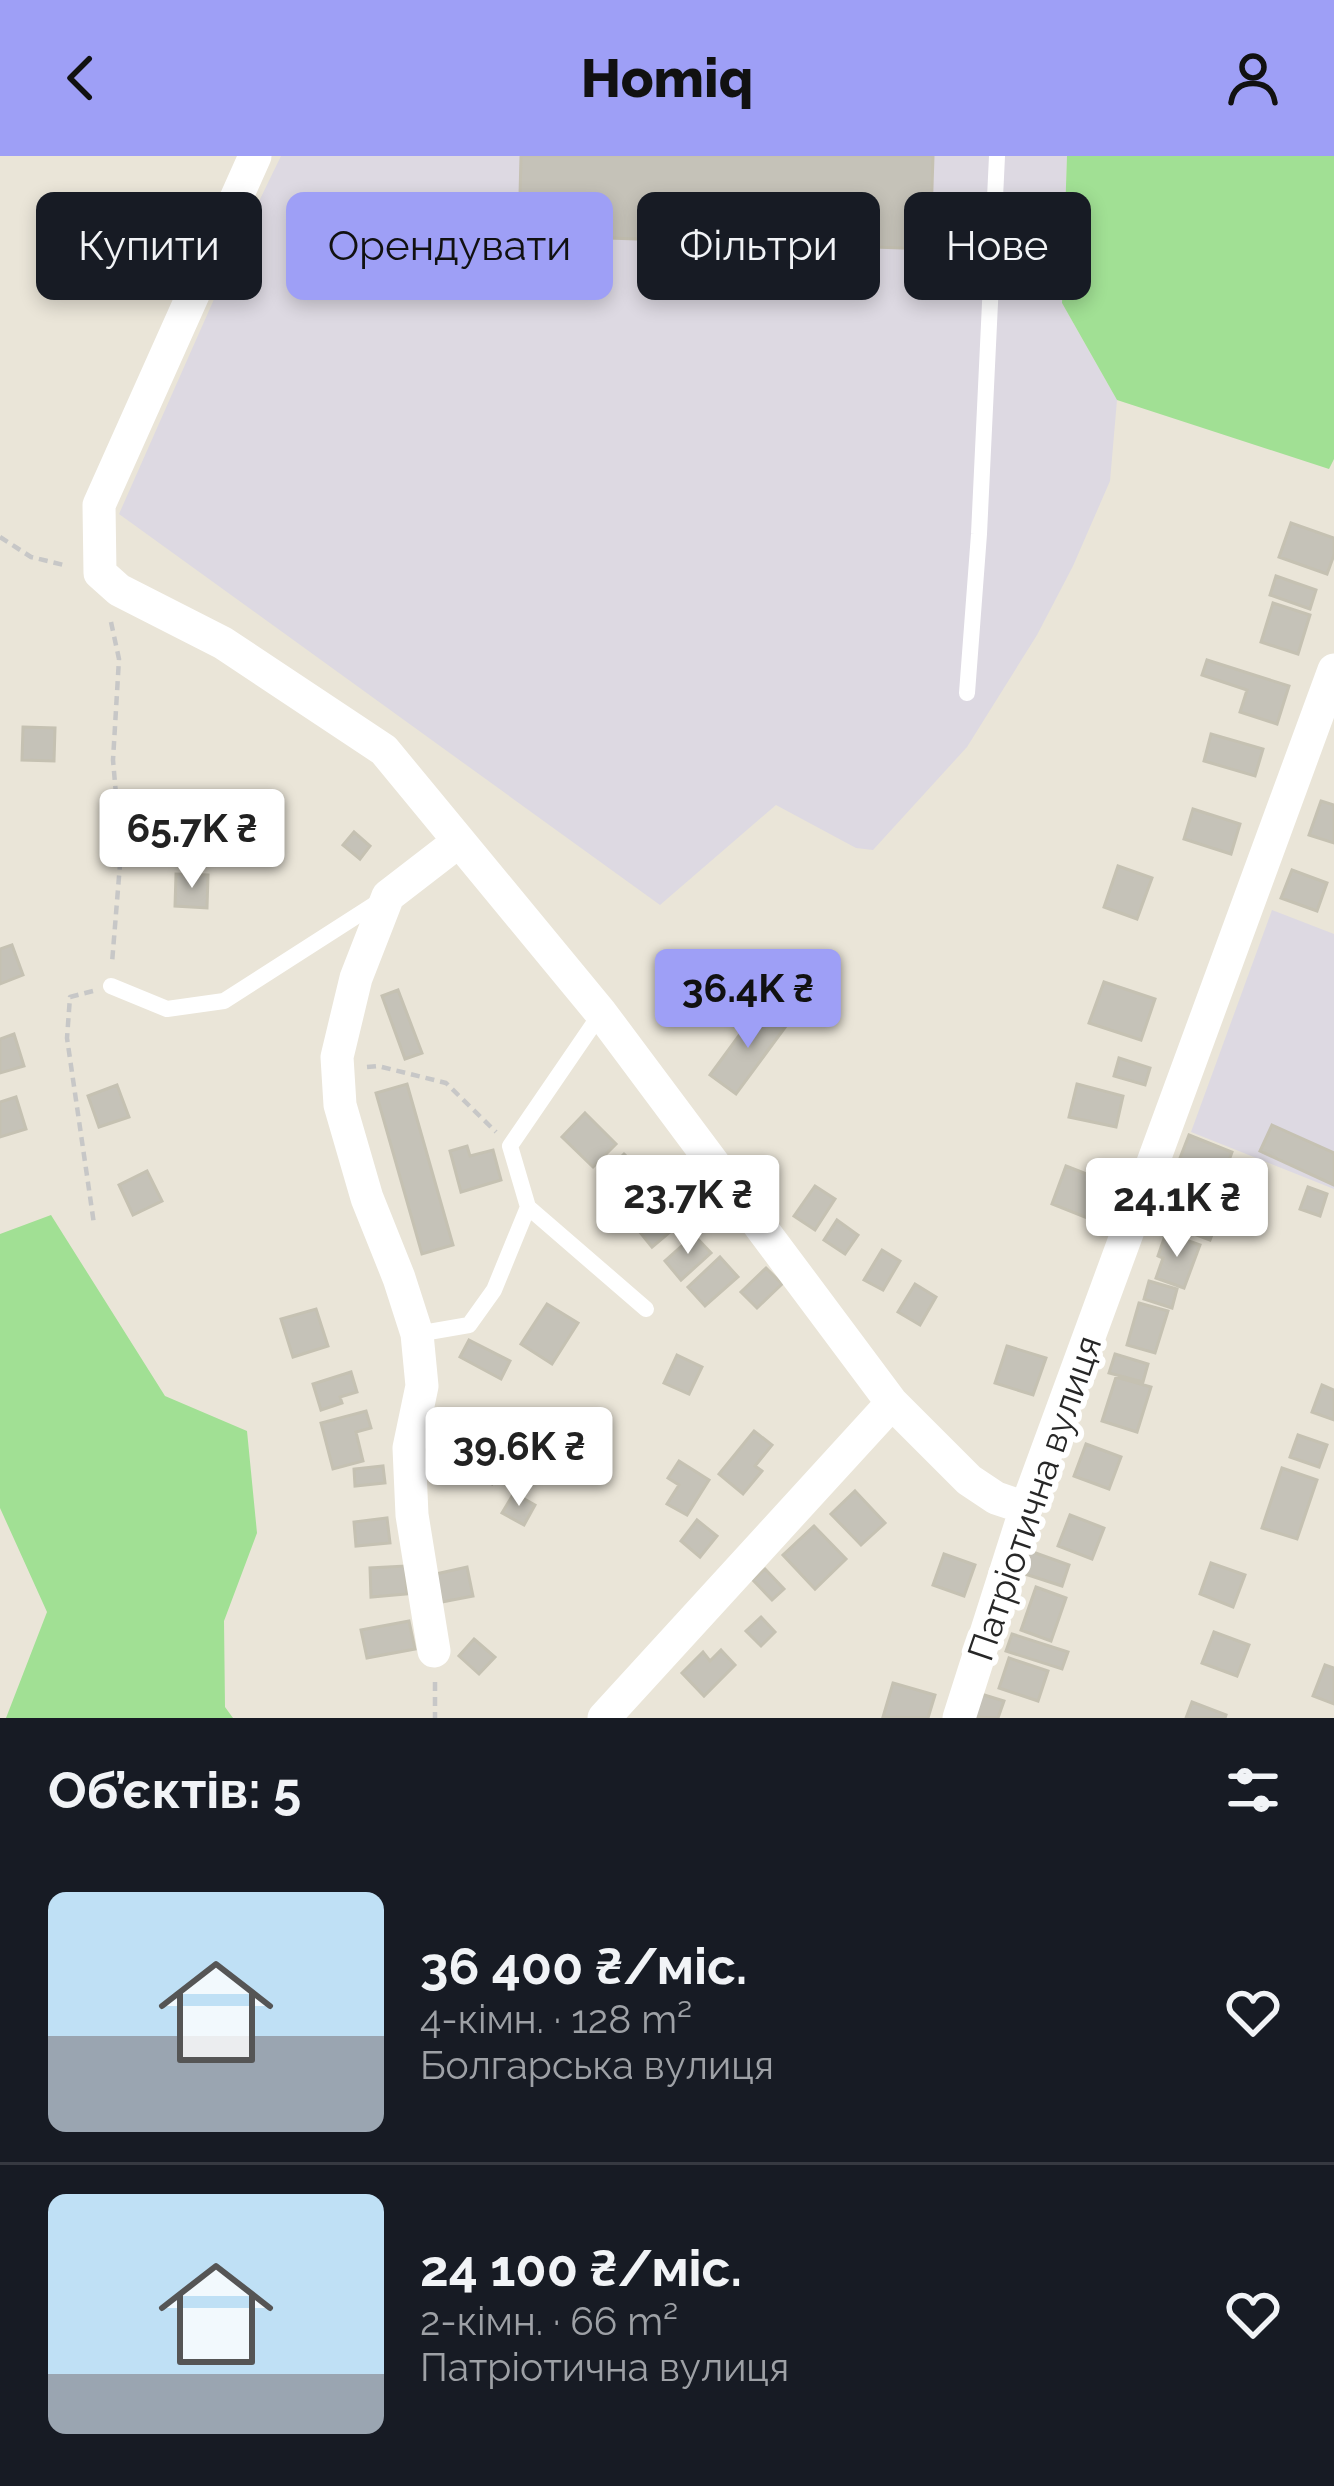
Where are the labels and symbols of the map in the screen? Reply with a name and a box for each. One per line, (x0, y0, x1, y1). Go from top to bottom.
pin: 65.7K ₴ (81, 789, 303, 891)
pin: 36.4K ₴ (637, 949, 859, 1051)
pin: 23.7K ₴ (577, 1155, 799, 1257)
pin: 24.1K ₴ (1066, 1158, 1288, 1260)
street label: Патріотична вулиця (959, 1330, 1109, 1666)
pin: 39.6K ₴ (408, 1407, 630, 1509)

